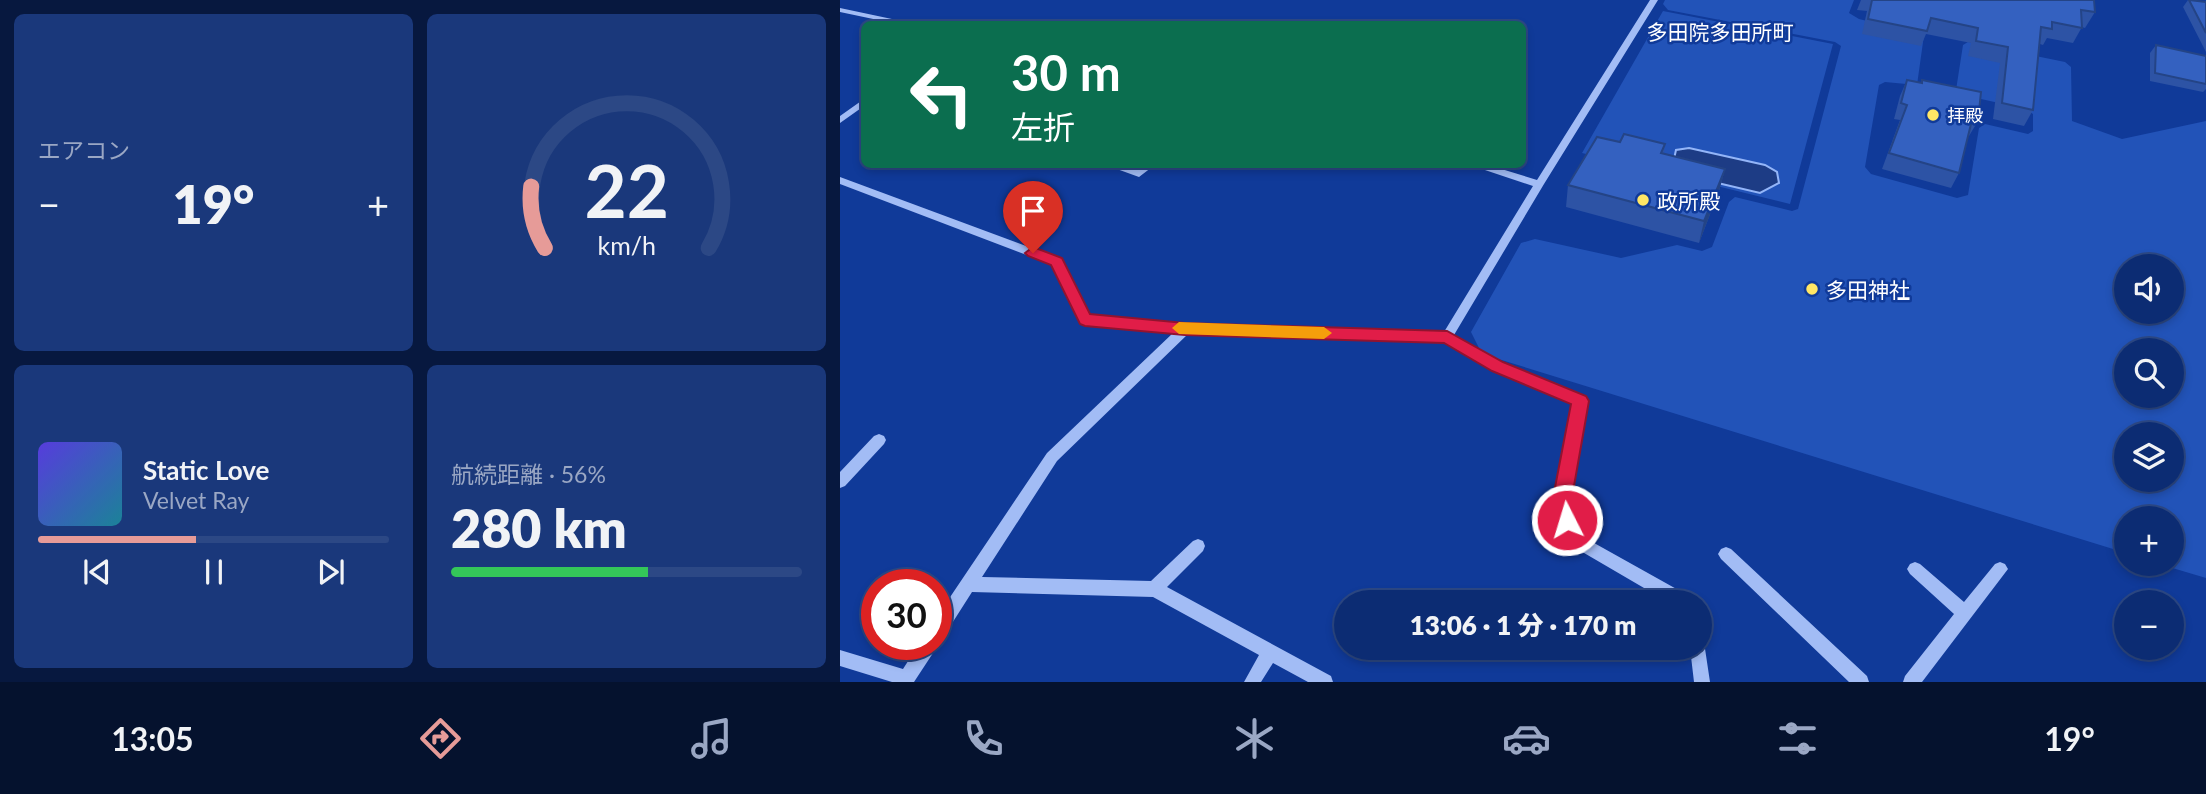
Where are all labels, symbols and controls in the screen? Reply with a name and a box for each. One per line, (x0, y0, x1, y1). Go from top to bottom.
district label: 多田院多田所町 (1647, 19, 1794, 44)
text: 30 m (1011, 43, 1121, 101)
icon: left (896, 49, 987, 140)
place label: 拝殿 (1947, 104, 1983, 126)
text: 左折 (1011, 107, 1075, 146)
marker: 拝殿 (1925, 107, 1941, 123)
text: エアコン (38, 136, 130, 164)
text: 22 (584, 147, 669, 235)
text: 19° (173, 173, 254, 235)
text: − (38, 181, 60, 227)
text: + (367, 181, 389, 227)
pin (1003, 181, 1063, 253)
place label: 政所殿 (1657, 188, 1720, 213)
icon: arrive (1014, 192, 1052, 230)
marker: 政所殿 (1635, 192, 1651, 208)
text: km/h (597, 230, 656, 260)
map controls (2114, 254, 2184, 660)
button: sound (2114, 254, 2184, 324)
place label: 多田神社 (1826, 277, 1910, 302)
marker: 多田神社 (1804, 281, 1820, 297)
button: search (2114, 338, 2184, 408)
button: layers (2114, 422, 2184, 492)
text: Static Love (143, 454, 270, 486)
text: 航続距離 · 56% (451, 460, 606, 488)
position arrow (1530, 483, 1604, 557)
text: Velvet Ray (143, 486, 249, 514)
text: 280 km (451, 497, 627, 559)
button: + (2114, 506, 2184, 576)
icon: previous (78, 553, 116, 591)
icon: pause (195, 553, 233, 591)
icon: next (312, 553, 350, 591)
speed limit sign: 30 (861, 569, 952, 660)
button: − (2114, 590, 2184, 660)
text: 13:06 · 1 分 · 170 m (1410, 609, 1636, 641)
icon: directions (416, 714, 465, 763)
icon: music (687, 714, 736, 763)
icon: phone (959, 714, 1008, 763)
icon: climate (1230, 714, 1279, 763)
icon: car (1502, 714, 1551, 763)
icon: filters (1773, 714, 1822, 763)
text: 13:05 (111, 719, 194, 758)
text: 19° (2044, 719, 2095, 758)

